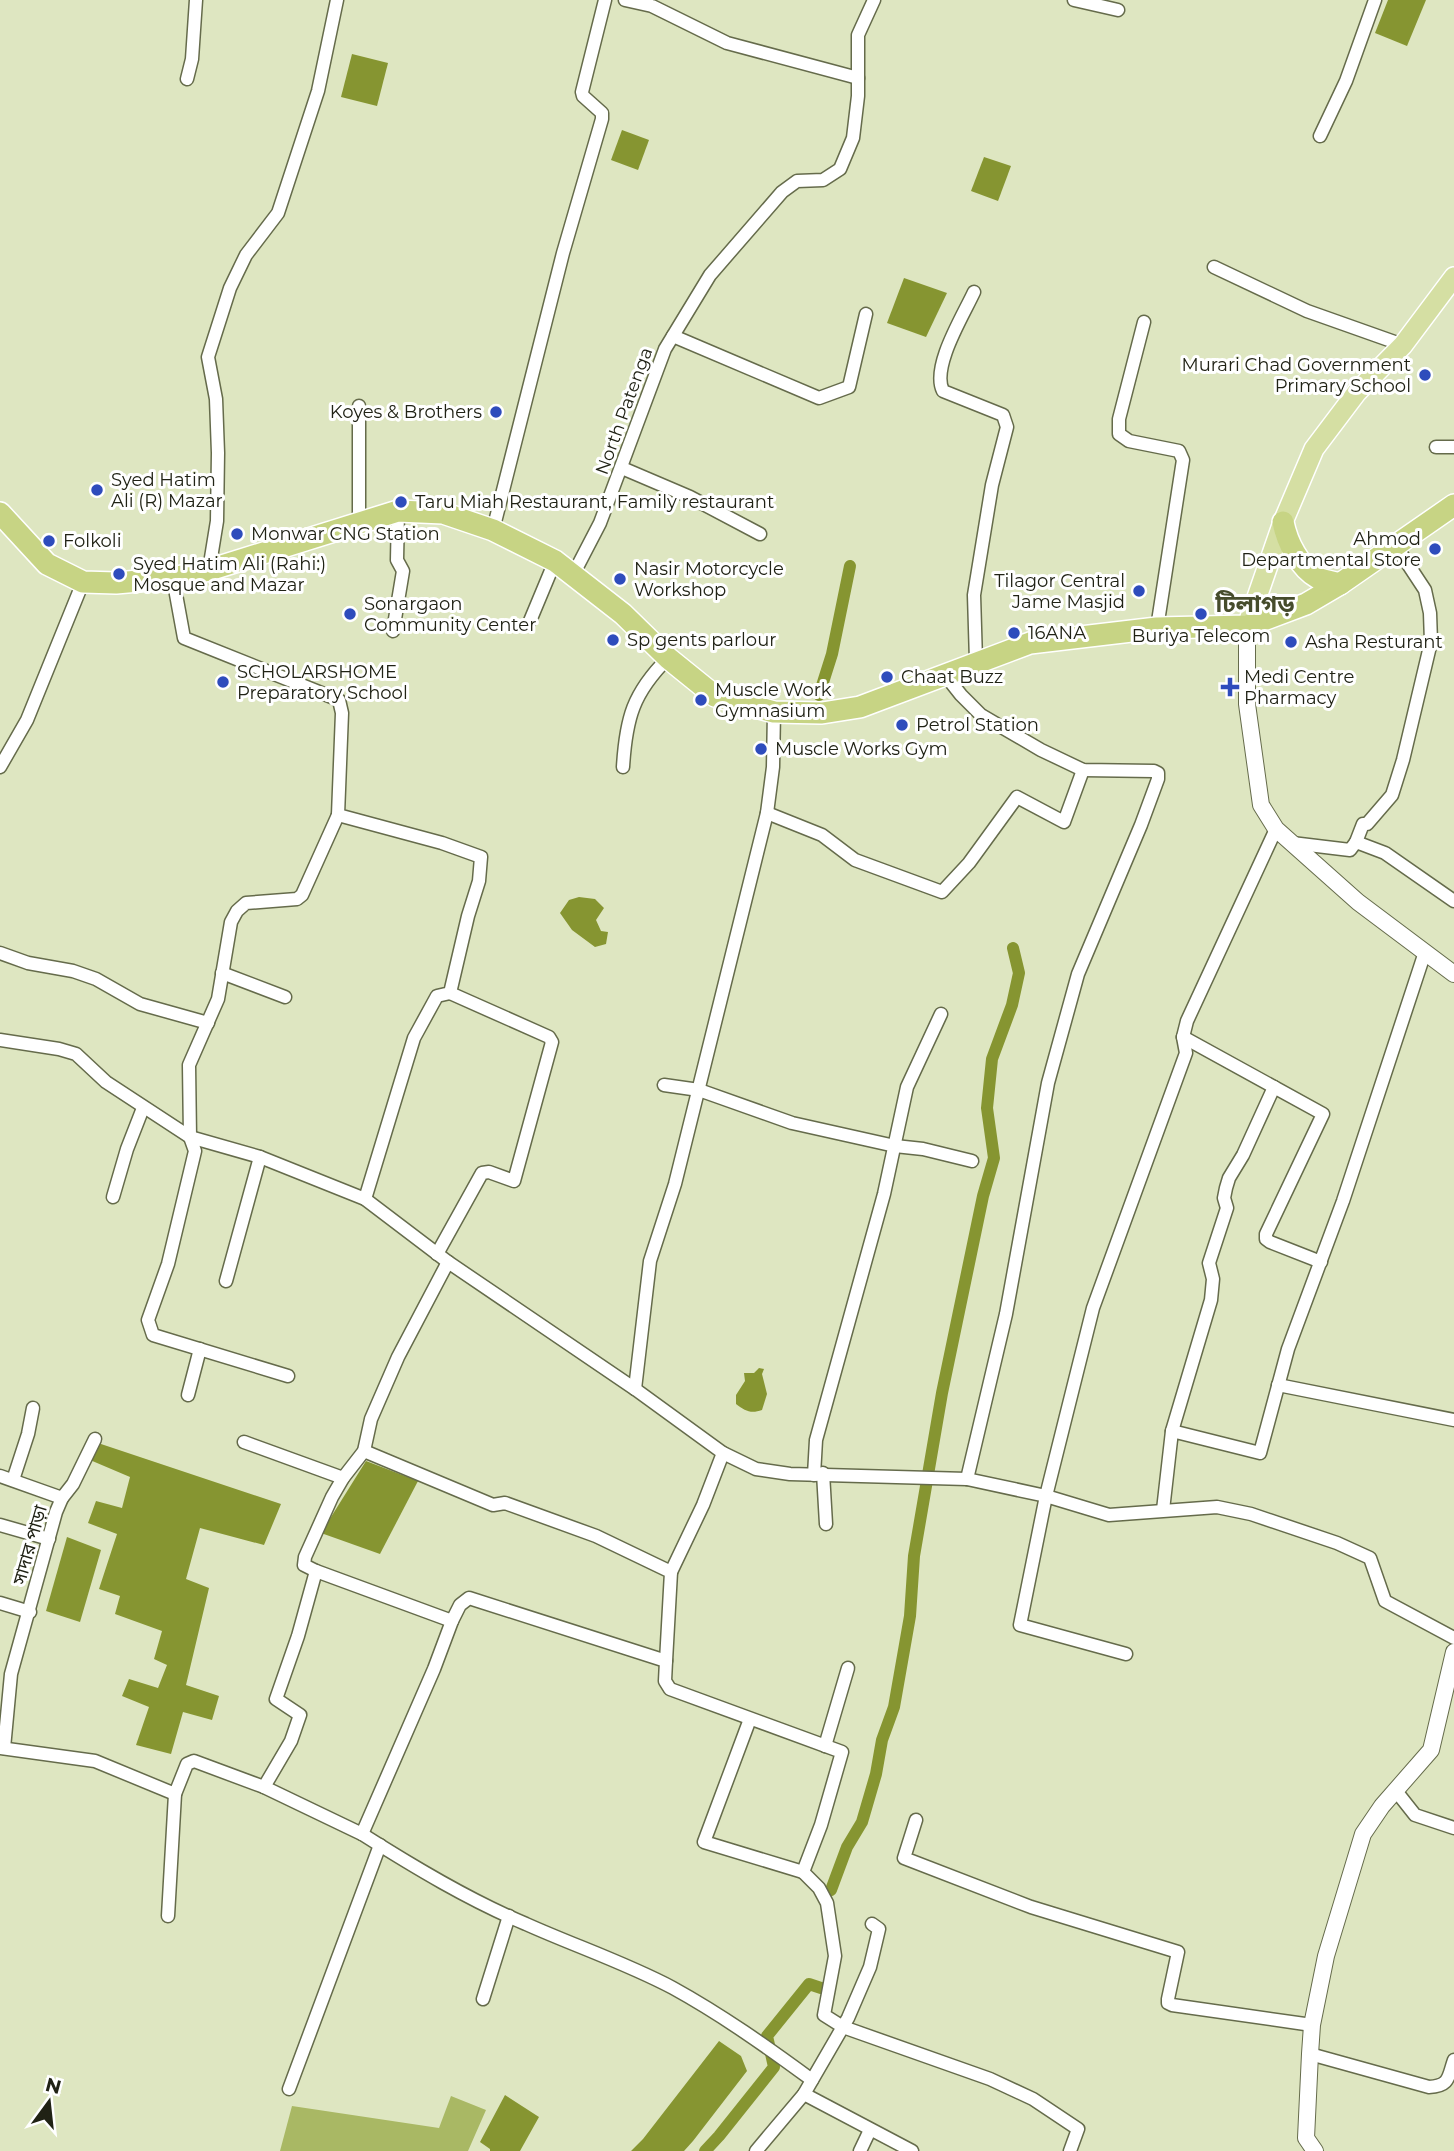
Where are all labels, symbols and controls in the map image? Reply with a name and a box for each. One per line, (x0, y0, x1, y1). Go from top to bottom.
street label: North Patenga (591, 344, 657, 478)
place label: Murari Chad Government Primary School (1182, 354, 1411, 397)
marker: Murari Chad Government Primary School (1417, 367, 1433, 383)
place label: Koyes & Brothers (330, 401, 482, 423)
marker: Koyes & Brothers (488, 404, 504, 420)
place label: Syed Hatim Ali (R) Mazar (111, 469, 223, 512)
marker: Syed Hatim Ali (R) Mazar (89, 482, 105, 498)
place label: Taru Miah Restaurant, Family restaurant (415, 491, 774, 513)
marker: Taru Miah Restaurant, Family restaurant (393, 494, 409, 510)
place label: Monwar CNG Station (251, 523, 440, 545)
marker: Monwar CNG Station (229, 526, 245, 542)
place label: Ahmod Departmental Store (1241, 528, 1421, 571)
place label: Folkoli (63, 530, 122, 552)
marker: Folkoli (41, 533, 57, 549)
marker: Ahmod Departmental Store (1427, 541, 1443, 557)
place label: Syed Hatim Ali (Rahi:) Mosque and Mazar (133, 553, 326, 596)
place label: Nasir Motorcycle Workshop (634, 558, 784, 601)
marker: Syed Hatim Ali (Rahi:) Mosque and Mazar (111, 566, 127, 582)
place label: Tilagor Central Jame Masjid (994, 570, 1125, 613)
marker: Nasir Motorcycle Workshop (612, 571, 628, 587)
marker: Tilagor Central Jame Masjid (1131, 583, 1147, 599)
district label: টিলাগড় (1215, 589, 1295, 618)
place label: Sonargaon Community Center (364, 593, 536, 636)
marker: Sonargaon Community Center (342, 606, 358, 622)
marker: Buriya Telecom (1193, 606, 1209, 622)
place label: 16ANA (1028, 622, 1086, 644)
marker: 16ANA (1006, 625, 1022, 641)
place label: Buriya Telecom (1132, 625, 1270, 647)
place label: Sp gents parlour (627, 629, 776, 651)
place label: Asha Resturant (1305, 631, 1443, 653)
marker: Sp gents parlour (605, 632, 621, 648)
marker: Asha Resturant (1283, 634, 1299, 650)
place label: SCHOLARSHOME Preparatory School (237, 661, 408, 704)
place label: Chaat Buzz (901, 666, 1003, 688)
place label: Medi Centre Pharmacy (1244, 666, 1355, 709)
marker: Chaat Buzz (879, 669, 895, 685)
marker: SCHOLARSHOME Preparatory School (215, 674, 231, 690)
place label: Muscle Work Gymnasium (715, 679, 832, 722)
marker: Medi Centre Pharmacy (1222, 679, 1238, 695)
marker: Muscle Work Gymnasium (693, 692, 709, 708)
place label: Petrol Station (916, 714, 1039, 736)
marker: Petrol Station (894, 717, 910, 733)
place label: Muscle Works Gym (775, 738, 948, 760)
marker: Muscle Works Gym (753, 741, 769, 757)
street label: সাদার পাড়া (8, 1503, 52, 1588)
north arrow (14, 2067, 84, 2137)
text: N (43, 2073, 64, 2099)

